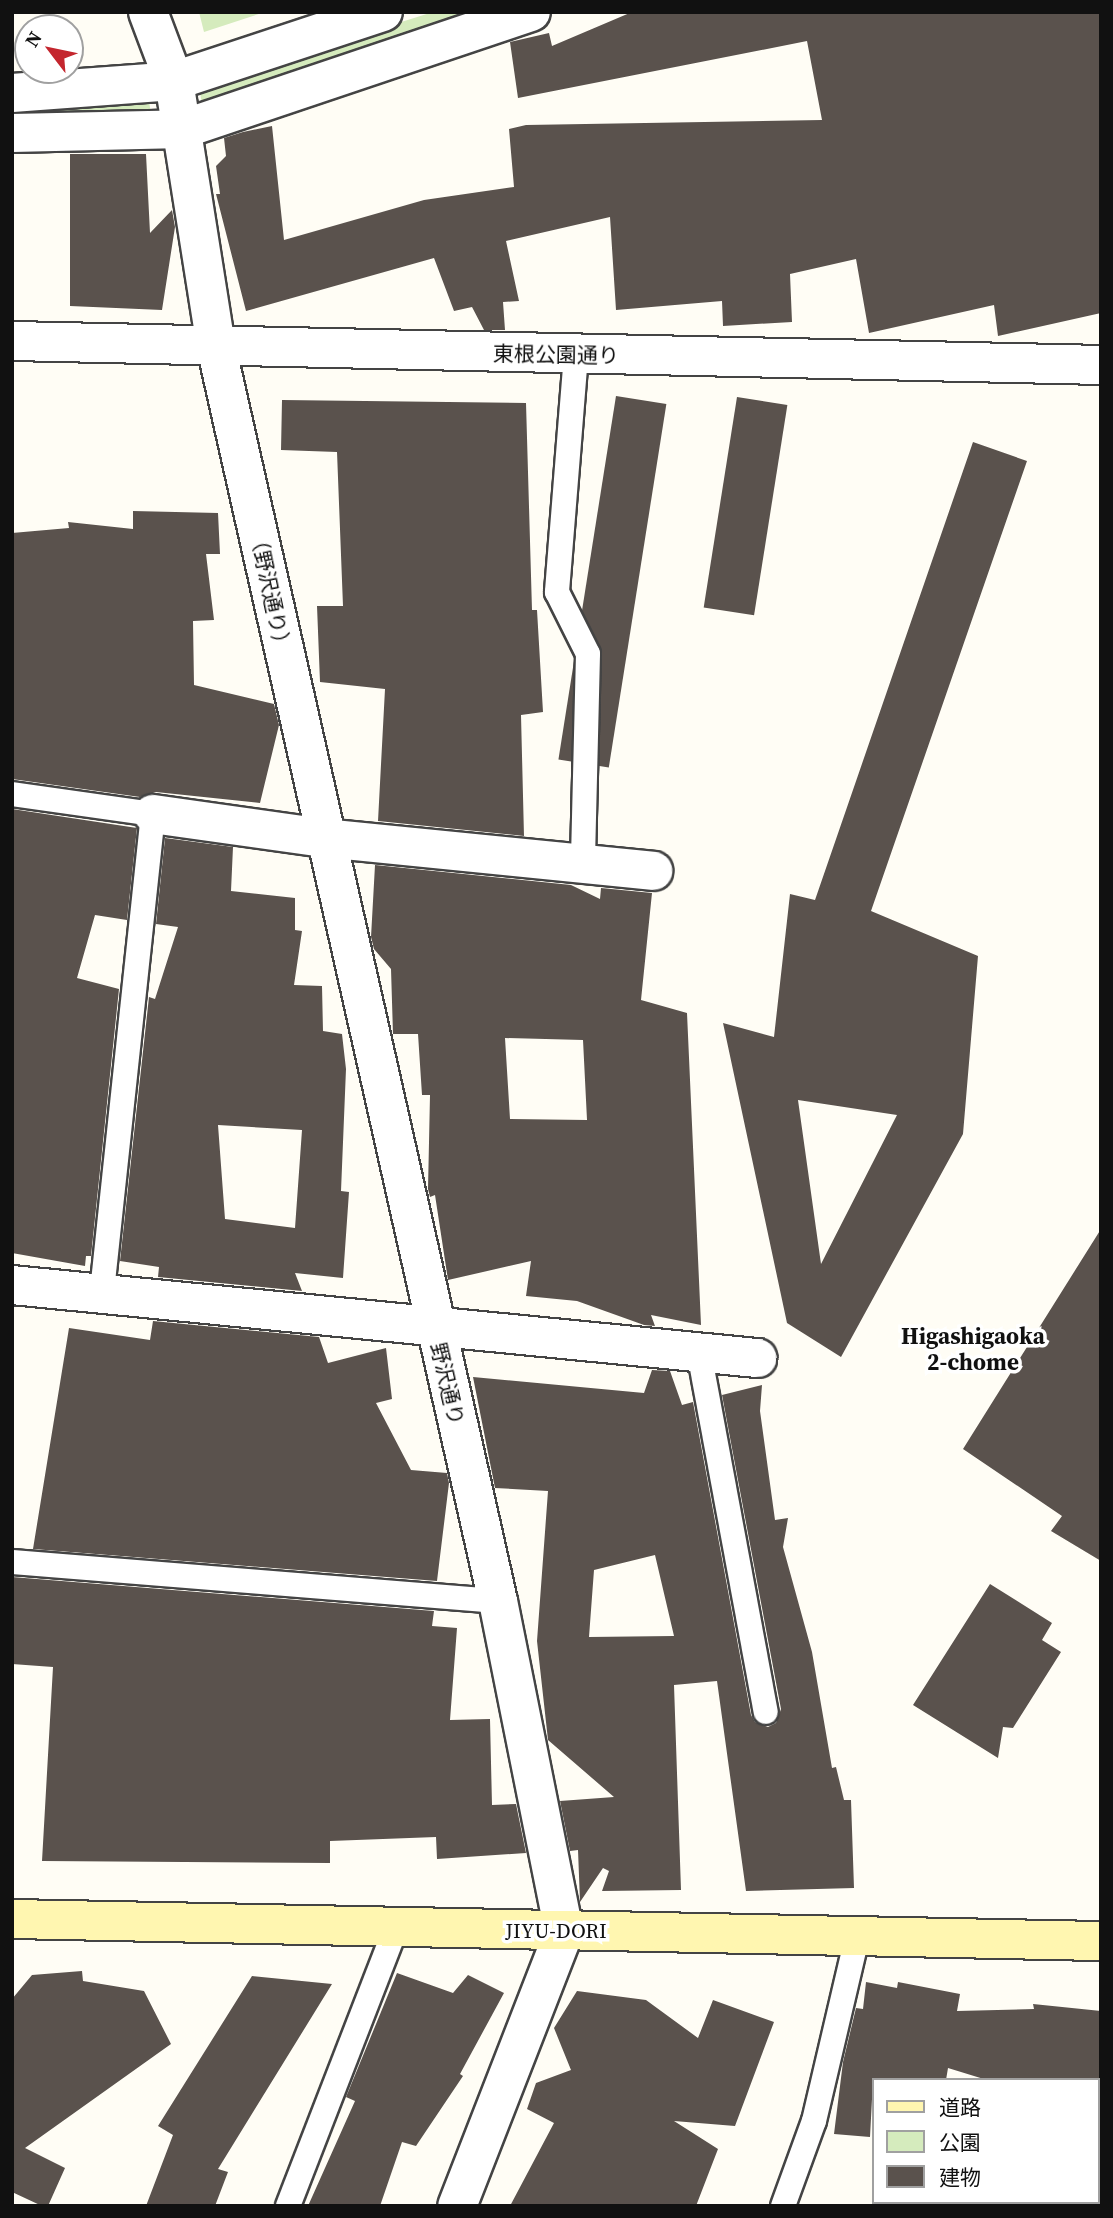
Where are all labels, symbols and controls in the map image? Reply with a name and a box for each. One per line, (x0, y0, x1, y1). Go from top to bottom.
north arrow (14, 14, 84, 84)
text: N (18, 26, 48, 52)
street label: 東根公園通り (493, 341, 619, 369)
street label: （野沢通り） (245, 528, 295, 656)
district label: Higashigaoka 2-chome (901, 1322, 1045, 1376)
street label: 野沢通り (425, 1340, 469, 1428)
street label: JIYU-DORI (505, 1918, 607, 1944)
legend (872, 2078, 1099, 2204)
text: 道路 (939, 2093, 981, 2122)
text: 公園 (939, 2128, 981, 2157)
text: 建物 (939, 2163, 981, 2192)

